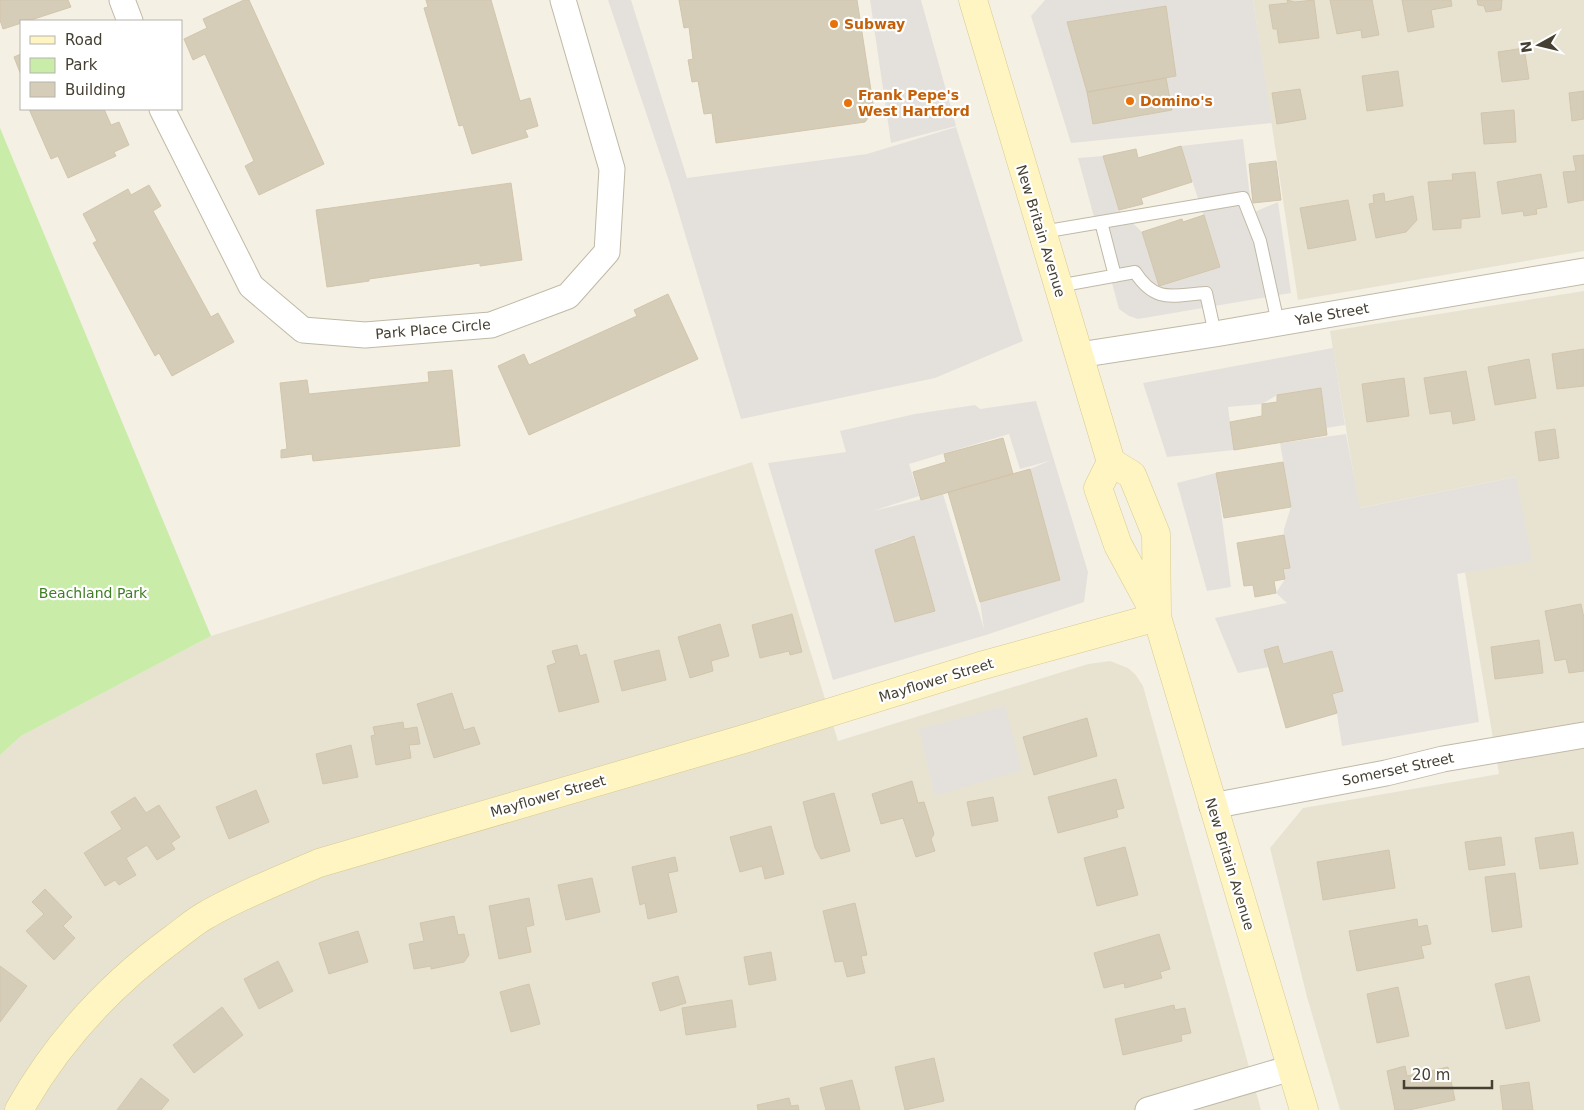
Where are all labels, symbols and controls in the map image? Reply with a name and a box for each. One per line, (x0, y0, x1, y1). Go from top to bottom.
place label: Subway (844, 16, 905, 32)
marker: Subway (828, 18, 840, 30)
legend (20, 20, 182, 110)
north arrow (1514, 20, 1564, 70)
text: Road (65, 31, 103, 49)
text: N (1517, 40, 1535, 54)
text: Park (65, 56, 98, 74)
text: Building (65, 81, 126, 99)
place label: Frank Pepe's West Hartford (858, 87, 970, 119)
place label: Domino's (1140, 93, 1213, 109)
marker: Domino's (1124, 95, 1136, 107)
marker: Frank Pepe's West Hartford (842, 97, 854, 109)
street label: New Britain Avenue (1013, 163, 1069, 299)
street label: Yale Street (1293, 300, 1371, 329)
street label: Park Place Circle (375, 316, 491, 342)
park label: Beachland Park (39, 585, 148, 601)
street label: Mayflower Street (877, 655, 996, 705)
street label: Somerset Street (1341, 749, 1456, 789)
street label: Mayflower Street (489, 772, 608, 820)
street label: New Britain Avenue (1202, 796, 1258, 932)
scale bar (1404, 1058, 1492, 1090)
text: 20 m (1412, 1066, 1450, 1084)

